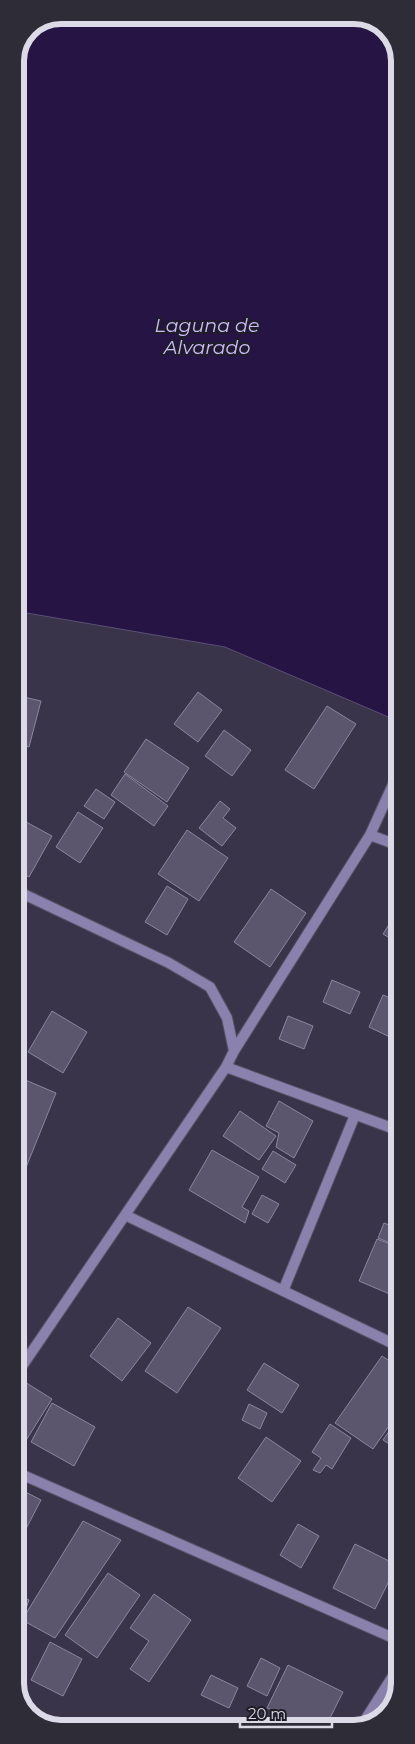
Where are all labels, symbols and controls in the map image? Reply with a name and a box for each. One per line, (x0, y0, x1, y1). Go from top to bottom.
water label: Laguna de Alvarado (155, 314, 259, 359)
scale bar (240, 1696, 332, 1728)
text: 20 m (248, 1704, 286, 1723)

